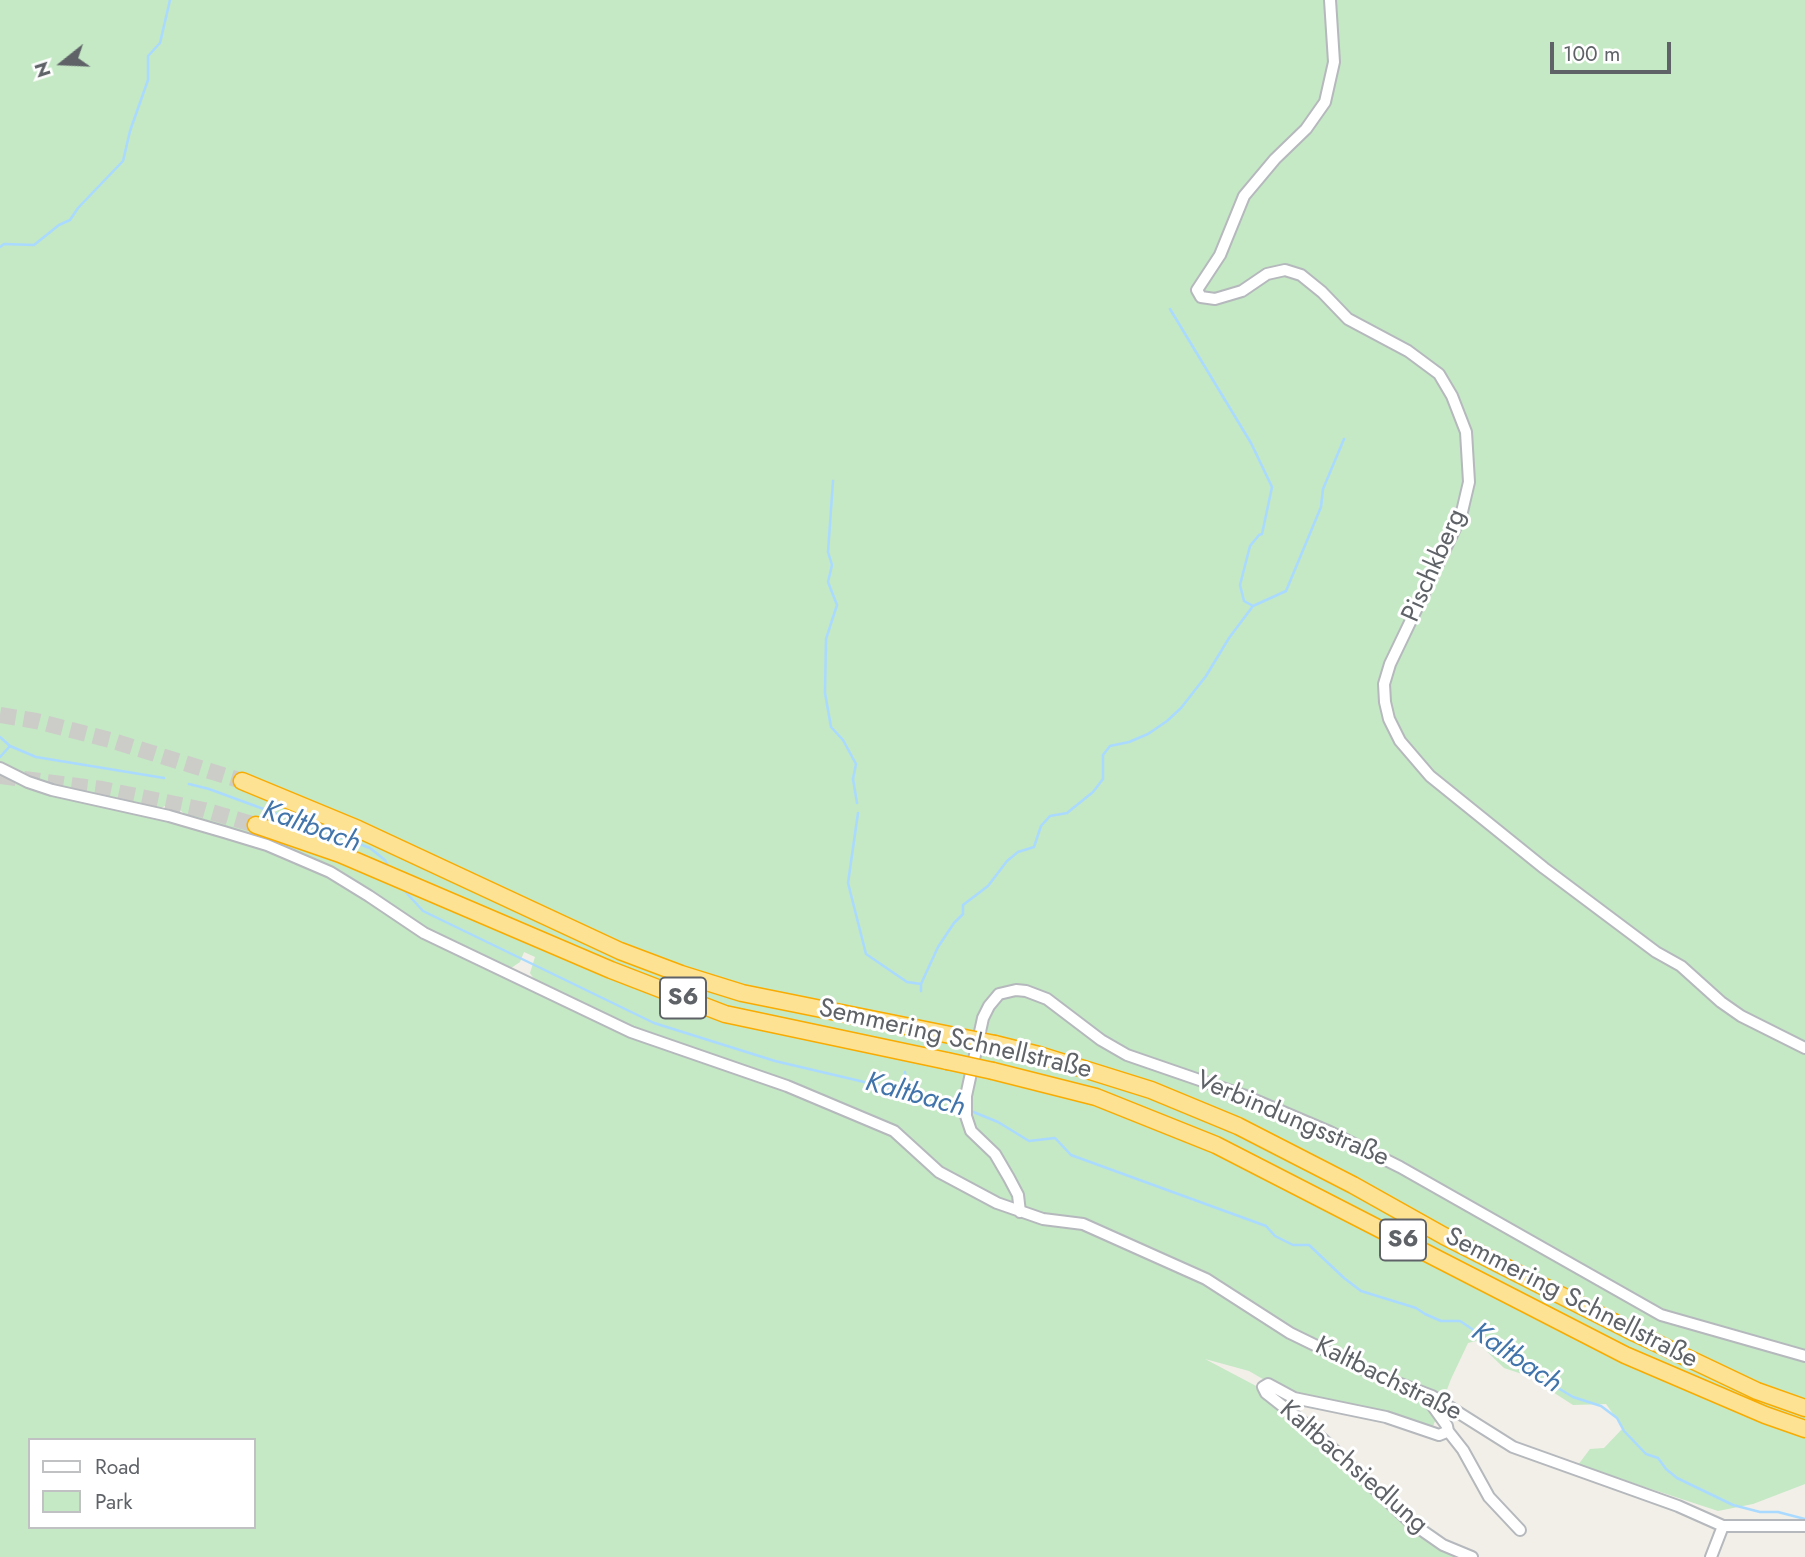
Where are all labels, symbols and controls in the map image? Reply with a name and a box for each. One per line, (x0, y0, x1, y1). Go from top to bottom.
north arrow (28, 28, 98, 98)
scale bar (1553, 28, 1674, 72)
text: 100 m (1563, 39, 1620, 69)
text: N (27, 58, 58, 81)
street label: Pischkberg (1396, 505, 1474, 627)
water label: Kaltbach (257, 795, 365, 861)
road number: S6 (660, 978, 706, 1018)
street label: Semmering Schnellstraße (816, 993, 1094, 1087)
street label: Verbindungsstraße (1191, 1065, 1393, 1175)
water label: Kaltbach (861, 1067, 969, 1125)
road number: S6 (1380, 1220, 1426, 1260)
street label: Semmering Schnellstraße (1440, 1222, 1702, 1376)
water label: Kaltbach (1464, 1317, 1568, 1401)
street label: Kaltbachstraße (1310, 1331, 1466, 1429)
street label: Kaltbachsiedlung (1272, 1395, 1434, 1541)
legend (28, 1438, 256, 1529)
text: Road (95, 1452, 140, 1482)
text: Park (95, 1487, 132, 1517)

